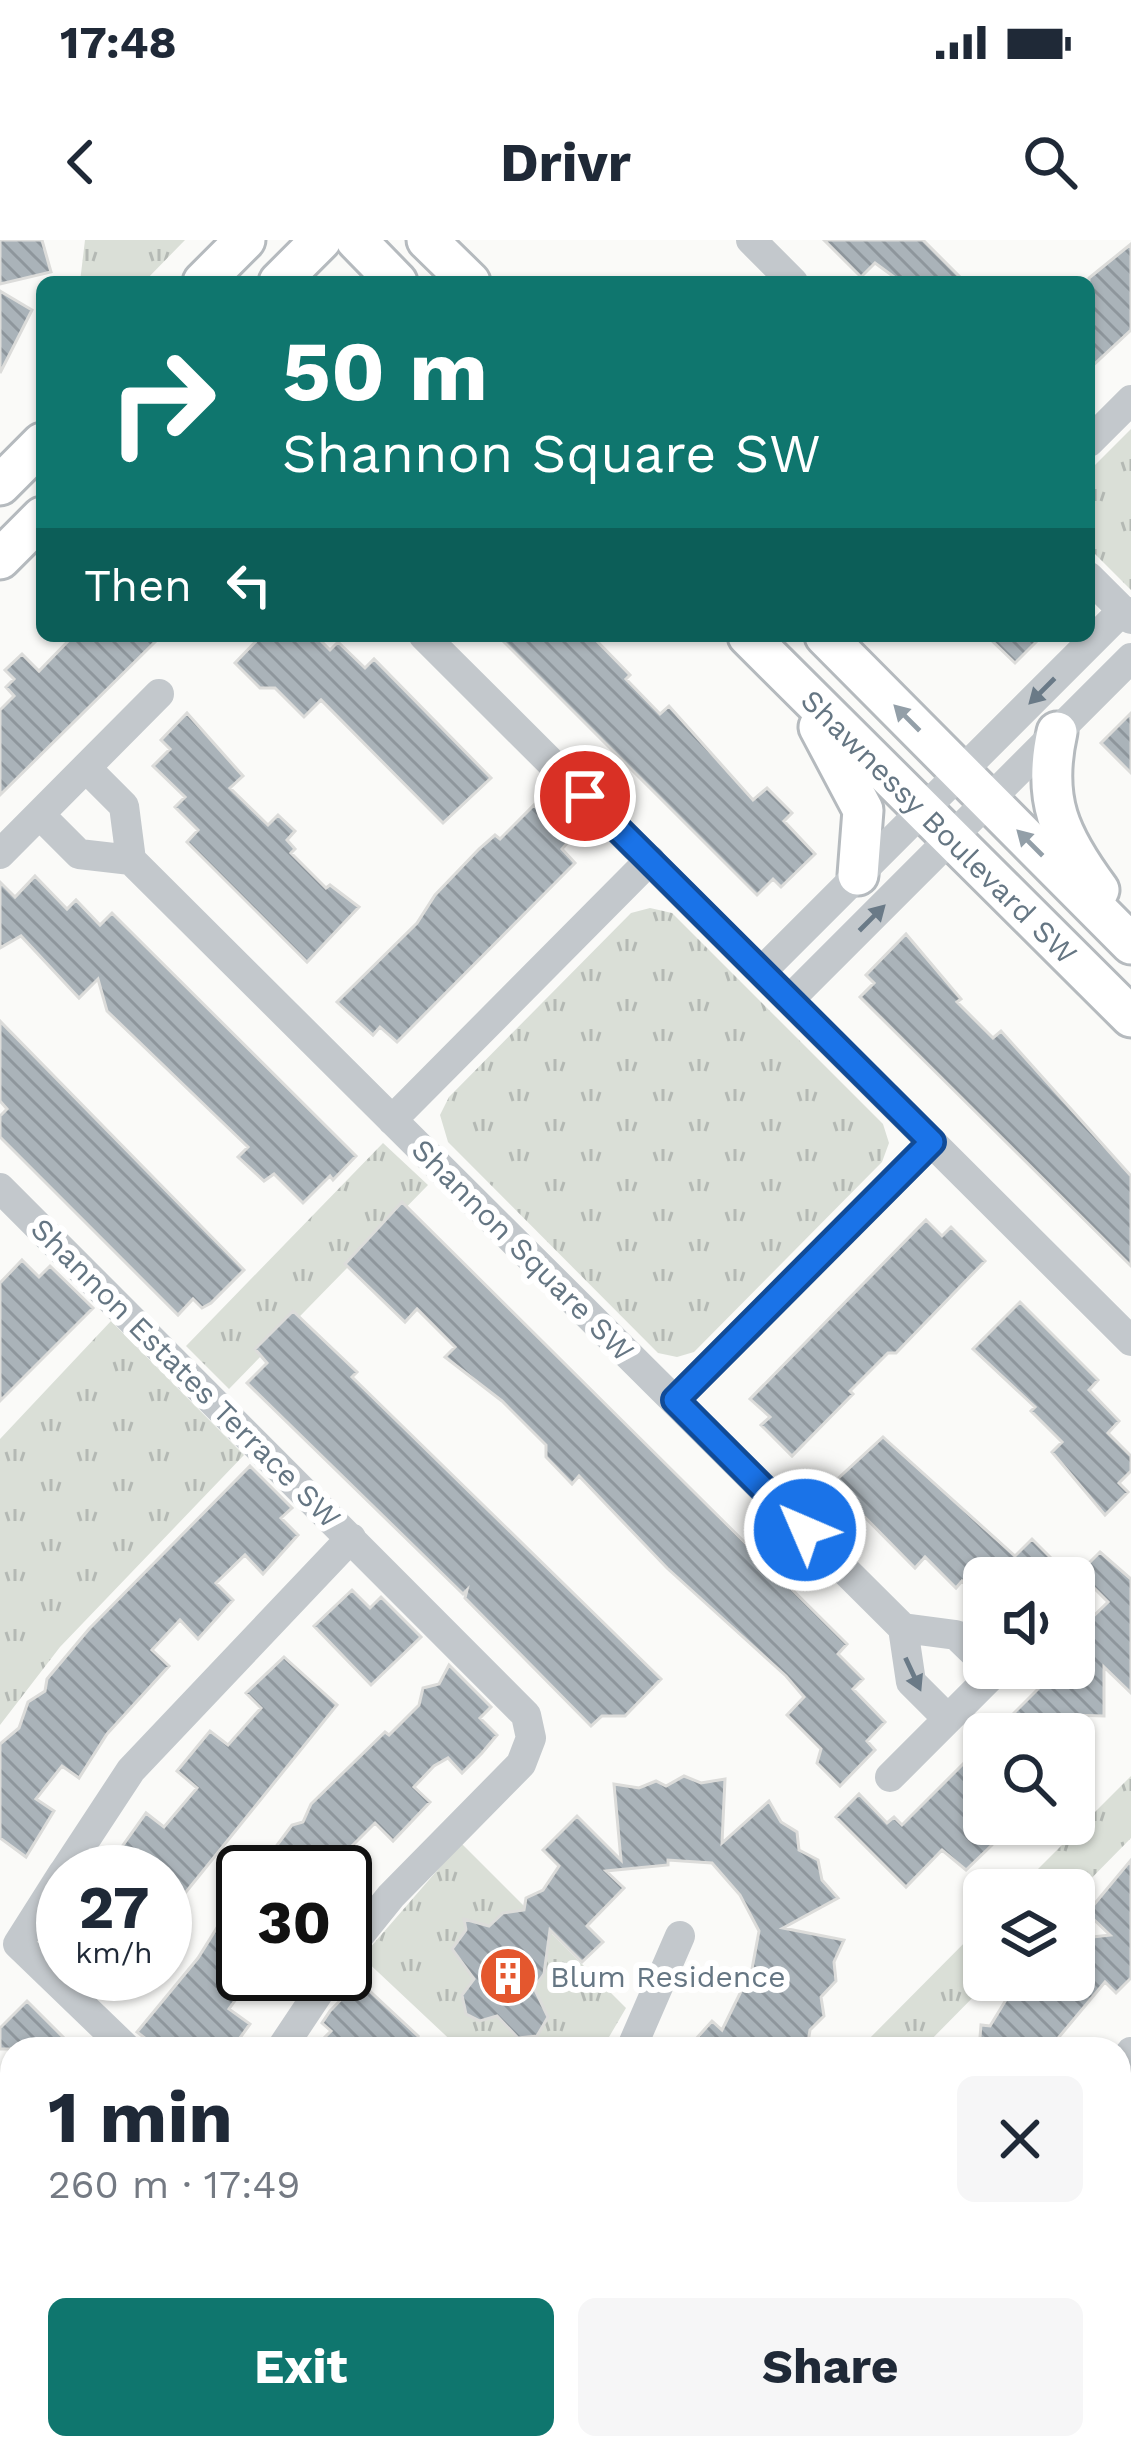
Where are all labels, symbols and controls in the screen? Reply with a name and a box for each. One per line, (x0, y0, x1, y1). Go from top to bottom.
text: 17:48 (60, 16, 177, 69)
icon: back (48, 129, 114, 195)
icon: search (1017, 129, 1083, 195)
text: Drivr (500, 131, 631, 194)
text: 50 m (282, 322, 488, 420)
icon: right (84, 324, 240, 480)
text: Shannon Square SW (282, 422, 821, 485)
icon: left (216, 552, 282, 618)
text: Then (84, 559, 192, 612)
one-way arrow (1028, 677, 1056, 705)
street label: Shawnessy Boulevard SW (794, 682, 1084, 971)
one-way arrow (893, 704, 921, 732)
pin (534, 745, 636, 847)
icon: arrive (552, 763, 618, 829)
one-way arrow (1016, 829, 1044, 857)
one-way arrow (857, 904, 886, 932)
street label: Shannon Square SW (405, 1132, 641, 1368)
street label: Shannon Estates Terrace SW (24, 1211, 348, 1535)
position arrow (742, 1467, 868, 1593)
map controls (963, 1557, 1095, 2001)
button: sound (963, 1557, 1095, 1689)
one-way arrow (903, 1657, 923, 1692)
button: search (963, 1713, 1095, 1845)
speed limit sign: 30 (216, 1845, 372, 2001)
button: layers (963, 1869, 1095, 2001)
text: 27 (78, 1872, 150, 1943)
text: km/h (75, 1935, 153, 1970)
building icon: Blum Residence (477, 1945, 539, 2007)
place label: Blum Residence (550, 1959, 785, 1994)
text: 1 min (48, 2075, 233, 2159)
button: close (957, 2076, 1083, 2202)
text: 260 m · 17:49 (48, 2162, 300, 2207)
button: Exit (48, 2298, 554, 2436)
button: Share (578, 2298, 1083, 2436)

